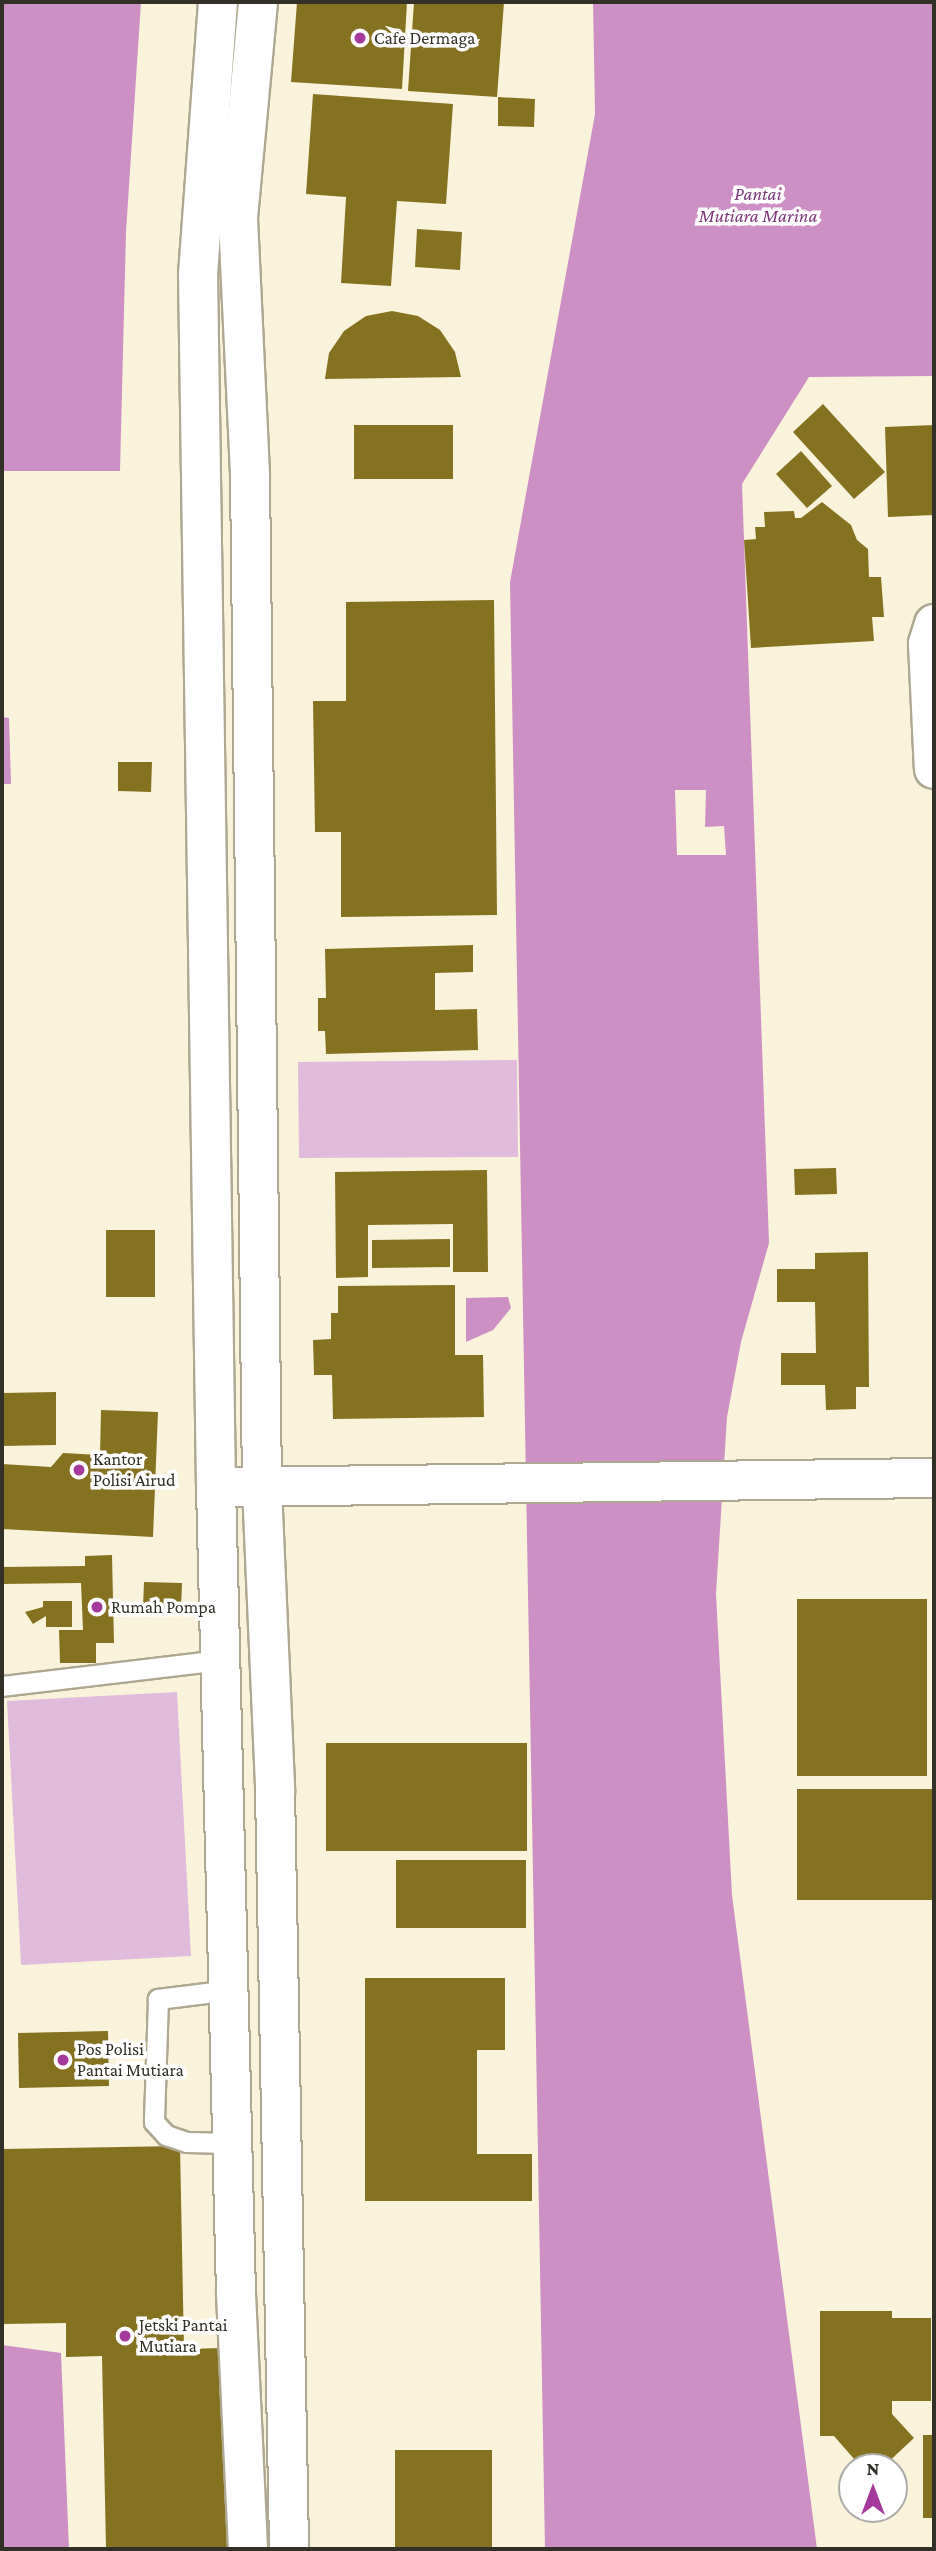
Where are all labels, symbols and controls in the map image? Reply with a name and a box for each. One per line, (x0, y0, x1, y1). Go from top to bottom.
place label: Cafe Dermaga (374, 27, 475, 49)
marker: Cafe Dermaga (352, 30, 368, 46)
water label: Pantai Mutiara Marina (699, 183, 817, 227)
place label: Kantor Polisi Airud (93, 1449, 176, 1492)
marker: Kantor Polisi Airud (71, 1462, 87, 1478)
place label: Rumah Pompa (111, 1596, 216, 1618)
marker: Rumah Pompa (89, 1599, 105, 1615)
place label: Pos Polisi Pantai Mutiara (77, 2039, 184, 2082)
marker: Pos Polisi Pantai Mutiara (55, 2052, 71, 2068)
place label: Jetski Pantai Mutiara (139, 2315, 227, 2358)
marker: Jetski Pantai Mutiara (117, 2328, 133, 2344)
north arrow (838, 2453, 908, 2523)
text: N (867, 2458, 879, 2479)

